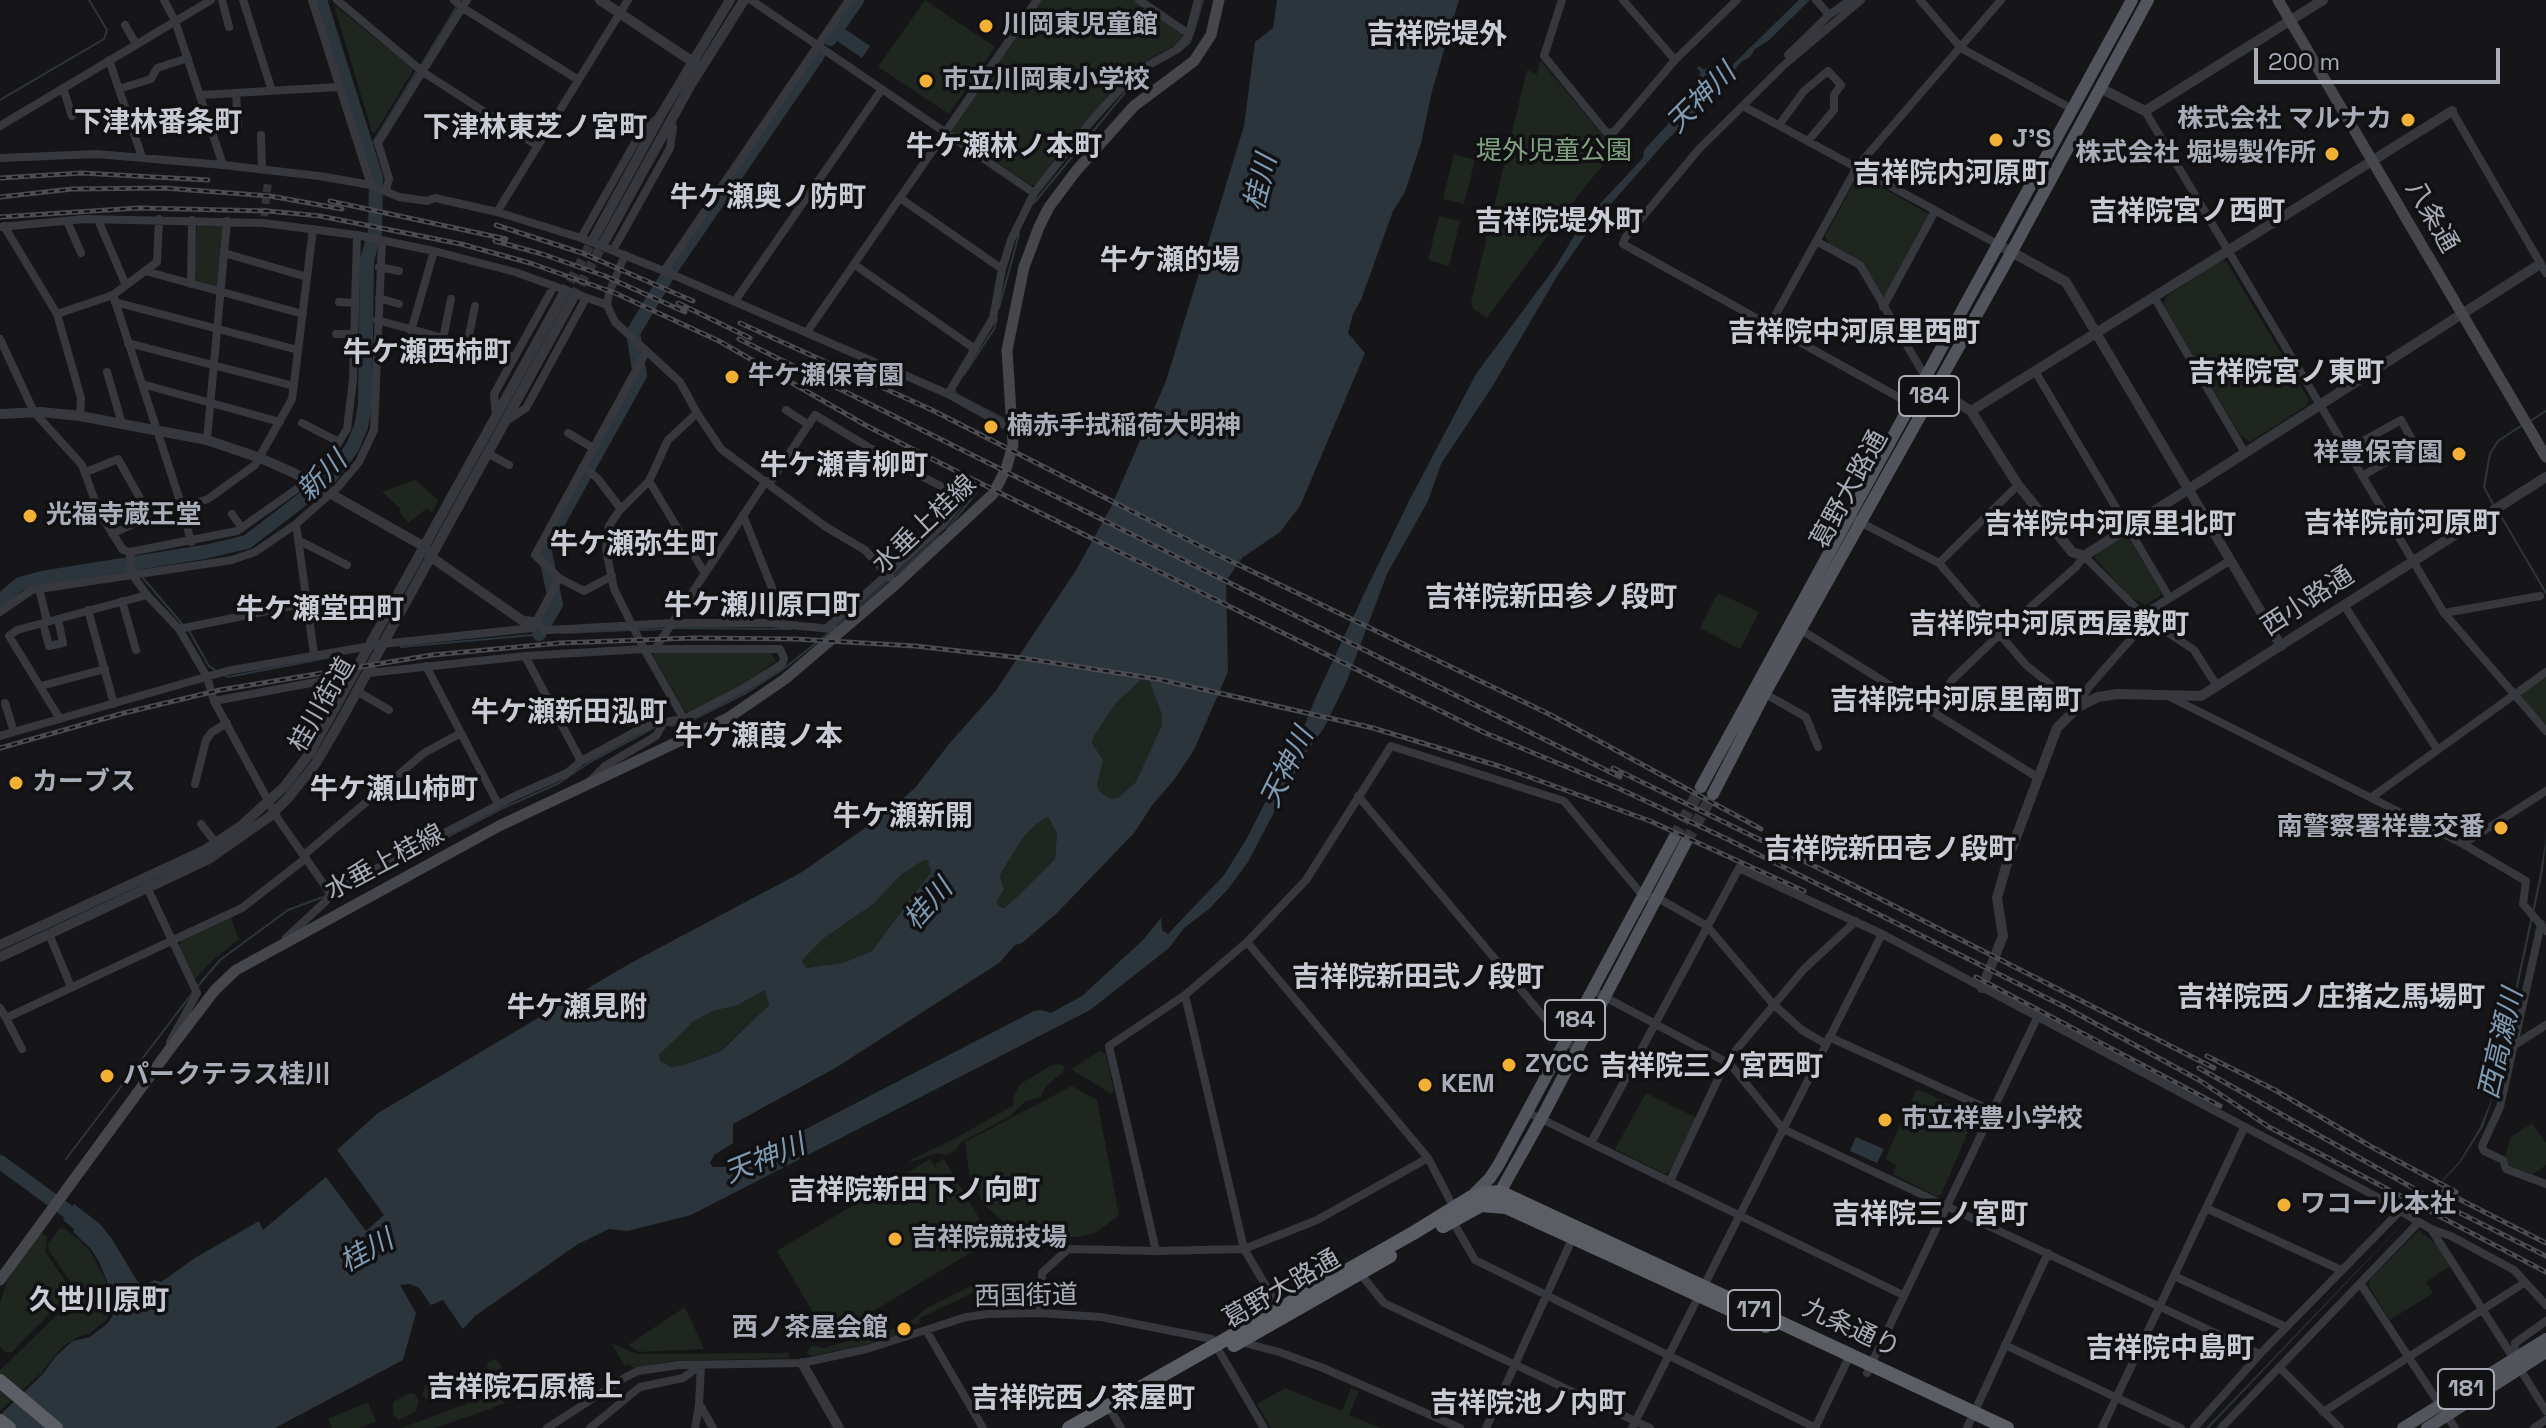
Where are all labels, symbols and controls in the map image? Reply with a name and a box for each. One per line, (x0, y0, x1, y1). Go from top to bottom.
place label: 川岡東児童館 (1002, 10, 1158, 42)
marker: 川岡東児童館 (977, 17, 995, 35)
district label: 吉祥院堤外 (1367, 18, 1507, 52)
scale bar (2258, 32, 2504, 82)
text: 200 m (2268, 46, 2340, 77)
water label: 天神川 (1660, 57, 1744, 141)
place label: 市立川岡東小学校 (942, 65, 1150, 97)
marker: 市立川岡東小学校 (917, 72, 935, 90)
place label: 株式会社 マルナカ (2177, 104, 2392, 136)
district label: 下津林番条町 (74, 106, 242, 140)
district label: 下津林東芝ノ宮町 (423, 111, 647, 145)
marker: 株式会社 マルナカ (2399, 111, 2417, 129)
place label: J'S (2012, 124, 2051, 156)
district label: 牛ケ瀬林ノ本町 (906, 130, 1102, 164)
marker: J'S (1987, 131, 2005, 149)
park label: 堤外児童公園 (1476, 136, 1632, 168)
place label: 株式会社 堀場製作所 (2075, 138, 2316, 170)
marker: 株式会社 堀場製作所 (2323, 145, 2341, 163)
water label: 桂川 (1239, 152, 1285, 214)
district label: 吉祥院内河原町 (1853, 157, 2049, 191)
street label: 八条通 (2398, 175, 2464, 259)
district label: 牛ケ瀬奥ノ防町 (670, 181, 866, 215)
district label: 吉祥院宮ノ西町 (2089, 195, 2285, 229)
district label: 吉祥院堤外町 (1475, 205, 1643, 239)
district label: 牛ケ瀬的場 (1100, 244, 1240, 278)
district label: 吉祥院中河原里西町 (1728, 316, 1980, 350)
district label: 牛ケ瀬西柿町 (343, 336, 511, 370)
district label: 吉祥院宮ノ東町 (2188, 356, 2384, 390)
place label: 牛ケ瀬保育園 (748, 361, 904, 393)
marker: 牛ケ瀬保育園 (723, 368, 741, 386)
road number: 184 (1899, 376, 1959, 416)
place label: 楠赤手拭稲荷大明神 (1007, 411, 1241, 443)
marker: 楠赤手拭稲荷大明神 (982, 418, 1000, 436)
street label: 葛野大路通 (1805, 426, 1895, 554)
place label: 祥豊保育園 (2313, 438, 2443, 470)
water label: 新川 (291, 445, 355, 509)
marker: 祥豊保育園 (2450, 445, 2468, 463)
district label: 牛ケ瀬青柳町 (760, 449, 928, 483)
street label: 水垂上桂線 (867, 469, 983, 581)
place label: 光福寺蔵王堂 (46, 500, 202, 532)
marker: 光福寺蔵王堂 (21, 507, 39, 525)
district label: 吉祥院前河原町 (2304, 507, 2500, 541)
district label: 吉祥院中河原里北町 (1984, 508, 2236, 542)
district label: 牛ケ瀬弥生町 (550, 528, 718, 562)
street label: 西小路通 (2256, 561, 2360, 643)
district label: 吉祥院新田参ノ段町 (1425, 581, 1677, 615)
district label: 牛ケ瀬川原口町 (664, 589, 860, 623)
district label: 牛ケ瀬堂田町 (236, 593, 404, 627)
district label: 吉祥院中河原西屋敷町 (1909, 608, 2189, 642)
street label: 桂川街道 (283, 652, 363, 758)
district label: 吉祥院中河原里南町 (1830, 684, 2082, 718)
district label: 牛ケ瀬新田泓町 (471, 696, 667, 730)
district label: 牛ケ瀬葭ノ本 (675, 720, 843, 754)
water label: 天神川 (1254, 723, 1322, 813)
place label: カーブス (32, 767, 136, 799)
district label: 牛ケ瀬山柿町 (310, 773, 478, 807)
marker: カーブス (7, 774, 25, 792)
district label: 牛ケ瀬新開 (833, 800, 973, 834)
place label: 南警察署祥豊交番 (2277, 812, 2485, 844)
street label: 水垂上桂線 (320, 819, 450, 907)
marker: 南警察署祥豊交番 (2492, 819, 2510, 837)
district label: 吉祥院新田壱ノ段町 (1764, 833, 2016, 867)
water label: 桂川 (898, 873, 960, 937)
district label: 吉祥院新田弐ノ段町 (1292, 961, 1544, 995)
district label: 吉祥院西ノ庄猪之馬場町 (2177, 981, 2485, 1015)
water label: 西高瀬川 (2473, 986, 2531, 1102)
district label: 牛ケ瀬見附 (507, 991, 647, 1025)
road number: 184 (1545, 1000, 1605, 1040)
place label: ZYCC (1525, 1049, 1589, 1081)
district label: 吉祥院三ノ宮西町 (1599, 1050, 1823, 1084)
marker: ZYCC (1500, 1056, 1518, 1074)
place label: パークテラス桂川 (123, 1060, 331, 1092)
marker: パークテラス桂川 (98, 1067, 116, 1085)
place label: KEM (1441, 1069, 1495, 1101)
marker: KEM (1416, 1076, 1434, 1094)
place label: 市立祥豊小学校 (1901, 1104, 2083, 1136)
marker: 市立祥豊小学校 (1876, 1111, 1894, 1129)
water label: 天神川 (720, 1129, 810, 1191)
district label: 吉祥院新田下ノ向町 (788, 1174, 1040, 1208)
place label: ワコール本社 (2300, 1189, 2456, 1221)
marker: ワコール本社 (2275, 1196, 2293, 1214)
district label: 吉祥院三ノ宮町 (1832, 1198, 2028, 1232)
place label: 吉祥院競技場 (911, 1223, 1067, 1255)
water label: 桂川 (334, 1224, 400, 1280)
marker: 吉祥院競技場 (886, 1230, 904, 1248)
street label: 葛野大路通 (1218, 1244, 1346, 1336)
street label: 西国街道 (974, 1280, 1078, 1314)
district label: 久世川原町 (29, 1284, 169, 1318)
road number: 171 (1728, 1290, 1780, 1330)
street label: 九条通り (1797, 1293, 1905, 1365)
place label: 西ノ茶屋会館 (732, 1313, 888, 1345)
marker: 西ノ茶屋会館 (895, 1320, 913, 1338)
district label: 吉祥院中島町 (2086, 1332, 2254, 1366)
road number: 181 (2438, 1369, 2494, 1409)
district label: 吉祥院石原橋上 (427, 1371, 623, 1405)
district label: 吉祥院西ノ茶屋町 (971, 1382, 1195, 1416)
district label: 吉祥院池ノ内町 (1430, 1387, 1626, 1421)

